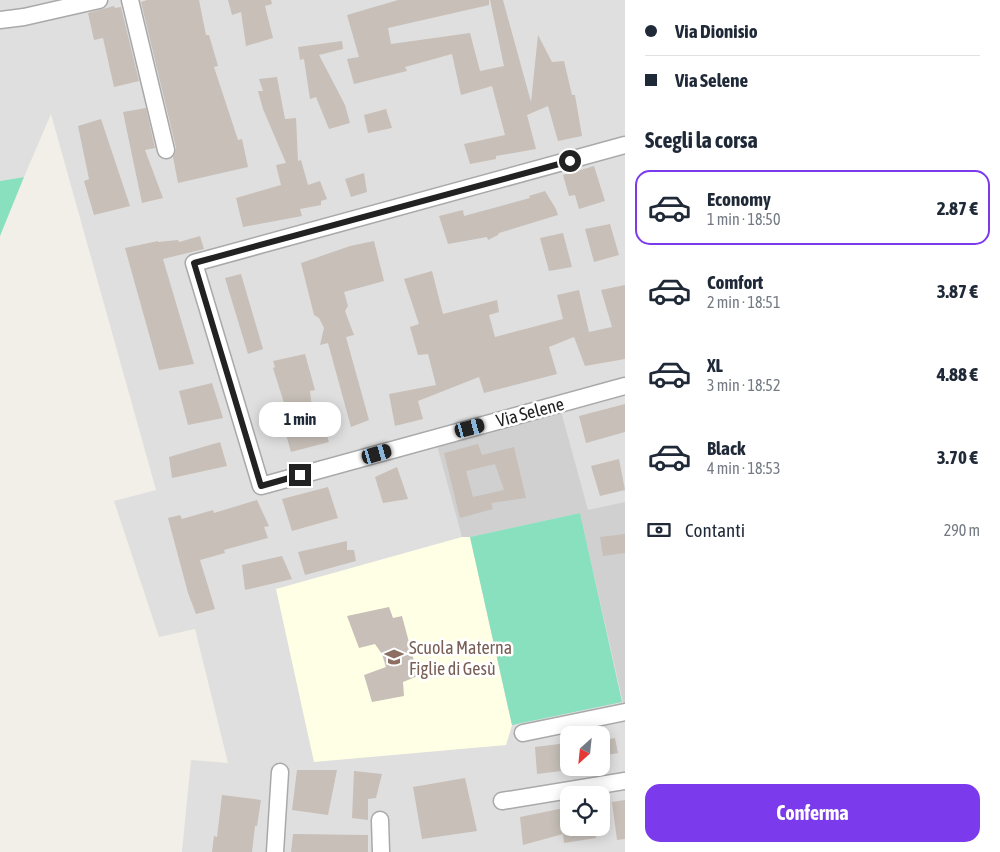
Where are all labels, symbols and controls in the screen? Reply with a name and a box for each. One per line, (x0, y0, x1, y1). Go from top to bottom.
text: Via Dionisio (675, 20, 758, 42)
text: Via Selene (675, 69, 748, 91)
text: Scegli la corsa (645, 127, 758, 153)
route start (559, 150, 581, 172)
icon: car (647, 185, 692, 230)
text: Economy (707, 188, 771, 210)
text: 2.87 € (937, 197, 978, 219)
text: 1 min · 18:50 (707, 210, 780, 228)
icon: car (647, 268, 692, 313)
text: Comfort (707, 271, 763, 293)
text: 3.87 € (937, 280, 978, 302)
text: 2 min · 18:51 (707, 293, 780, 311)
icon: car (647, 351, 692, 396)
text: XL (707, 354, 723, 376)
text: 4.88 € (937, 363, 978, 385)
text: 3 min · 18:52 (707, 376, 780, 394)
street label: Via Selene (494, 393, 566, 431)
callout: 1 min (259, 402, 341, 438)
text: 1 min (284, 410, 316, 428)
car (453, 417, 486, 439)
icon: car (647, 434, 692, 479)
text: Black (707, 437, 745, 459)
car (360, 443, 393, 465)
text: 3.70 € (937, 446, 978, 468)
text: 4 min · 18:53 (707, 459, 780, 477)
route end (289, 464, 311, 486)
icon: cash (645, 516, 673, 544)
text: Contanti (685, 519, 745, 541)
text: 290 m (944, 521, 980, 539)
place label: Scuola Materna Figlie di Gesù (409, 637, 512, 679)
school or university icon: Scuola Materna Figlie di Gesù (383, 646, 405, 668)
north arrow (560, 726, 610, 776)
map controls (560, 726, 610, 836)
button: Conferma (645, 784, 980, 842)
button: locate (560, 786, 610, 836)

